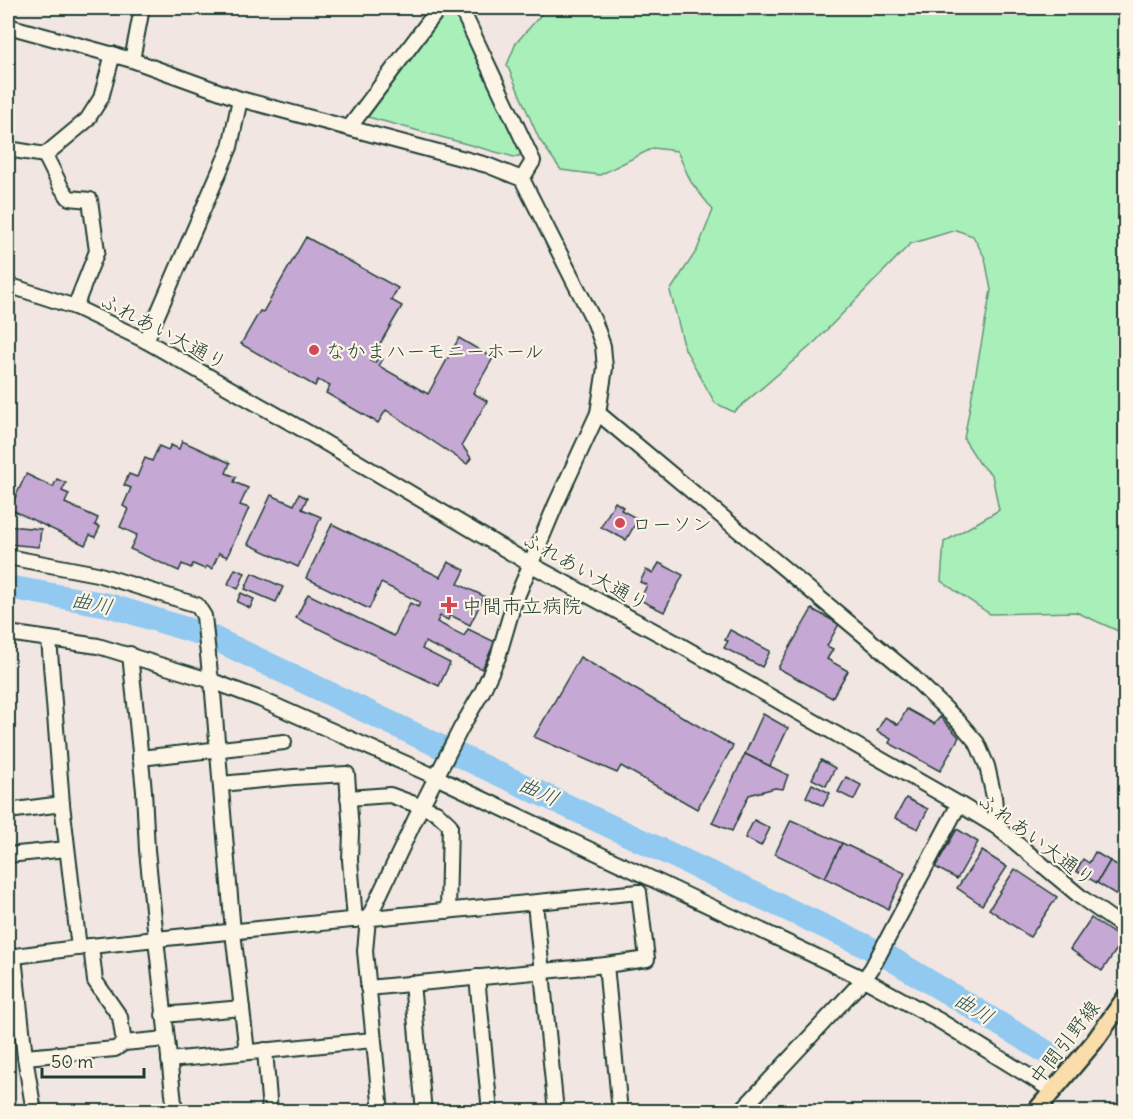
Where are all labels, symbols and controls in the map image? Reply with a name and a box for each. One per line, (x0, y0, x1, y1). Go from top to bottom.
street label: ふれあい大通り (96, 287, 232, 375)
place label: なかまハーモニーホール (326, 338, 544, 363)
marker: なかまハーモニーホール (307, 343, 321, 357)
place label: ローソン (632, 511, 712, 536)
marker: ローソン (613, 516, 627, 530)
street label: ふれあい大通り (519, 526, 653, 616)
water label: 曲川 (69, 585, 115, 621)
place label: 中間市立病院 (462, 593, 582, 618)
marker: 中間市立病院 (440, 596, 458, 614)
water label: 曲川 (514, 770, 564, 812)
street label: ふれあい大通り (974, 787, 1100, 891)
water label: 曲川 (949, 986, 999, 1030)
street label: 中間引野線 (1023, 995, 1105, 1089)
scale bar (42, 1041, 144, 1079)
text: 50 m (51, 1050, 93, 1073)

